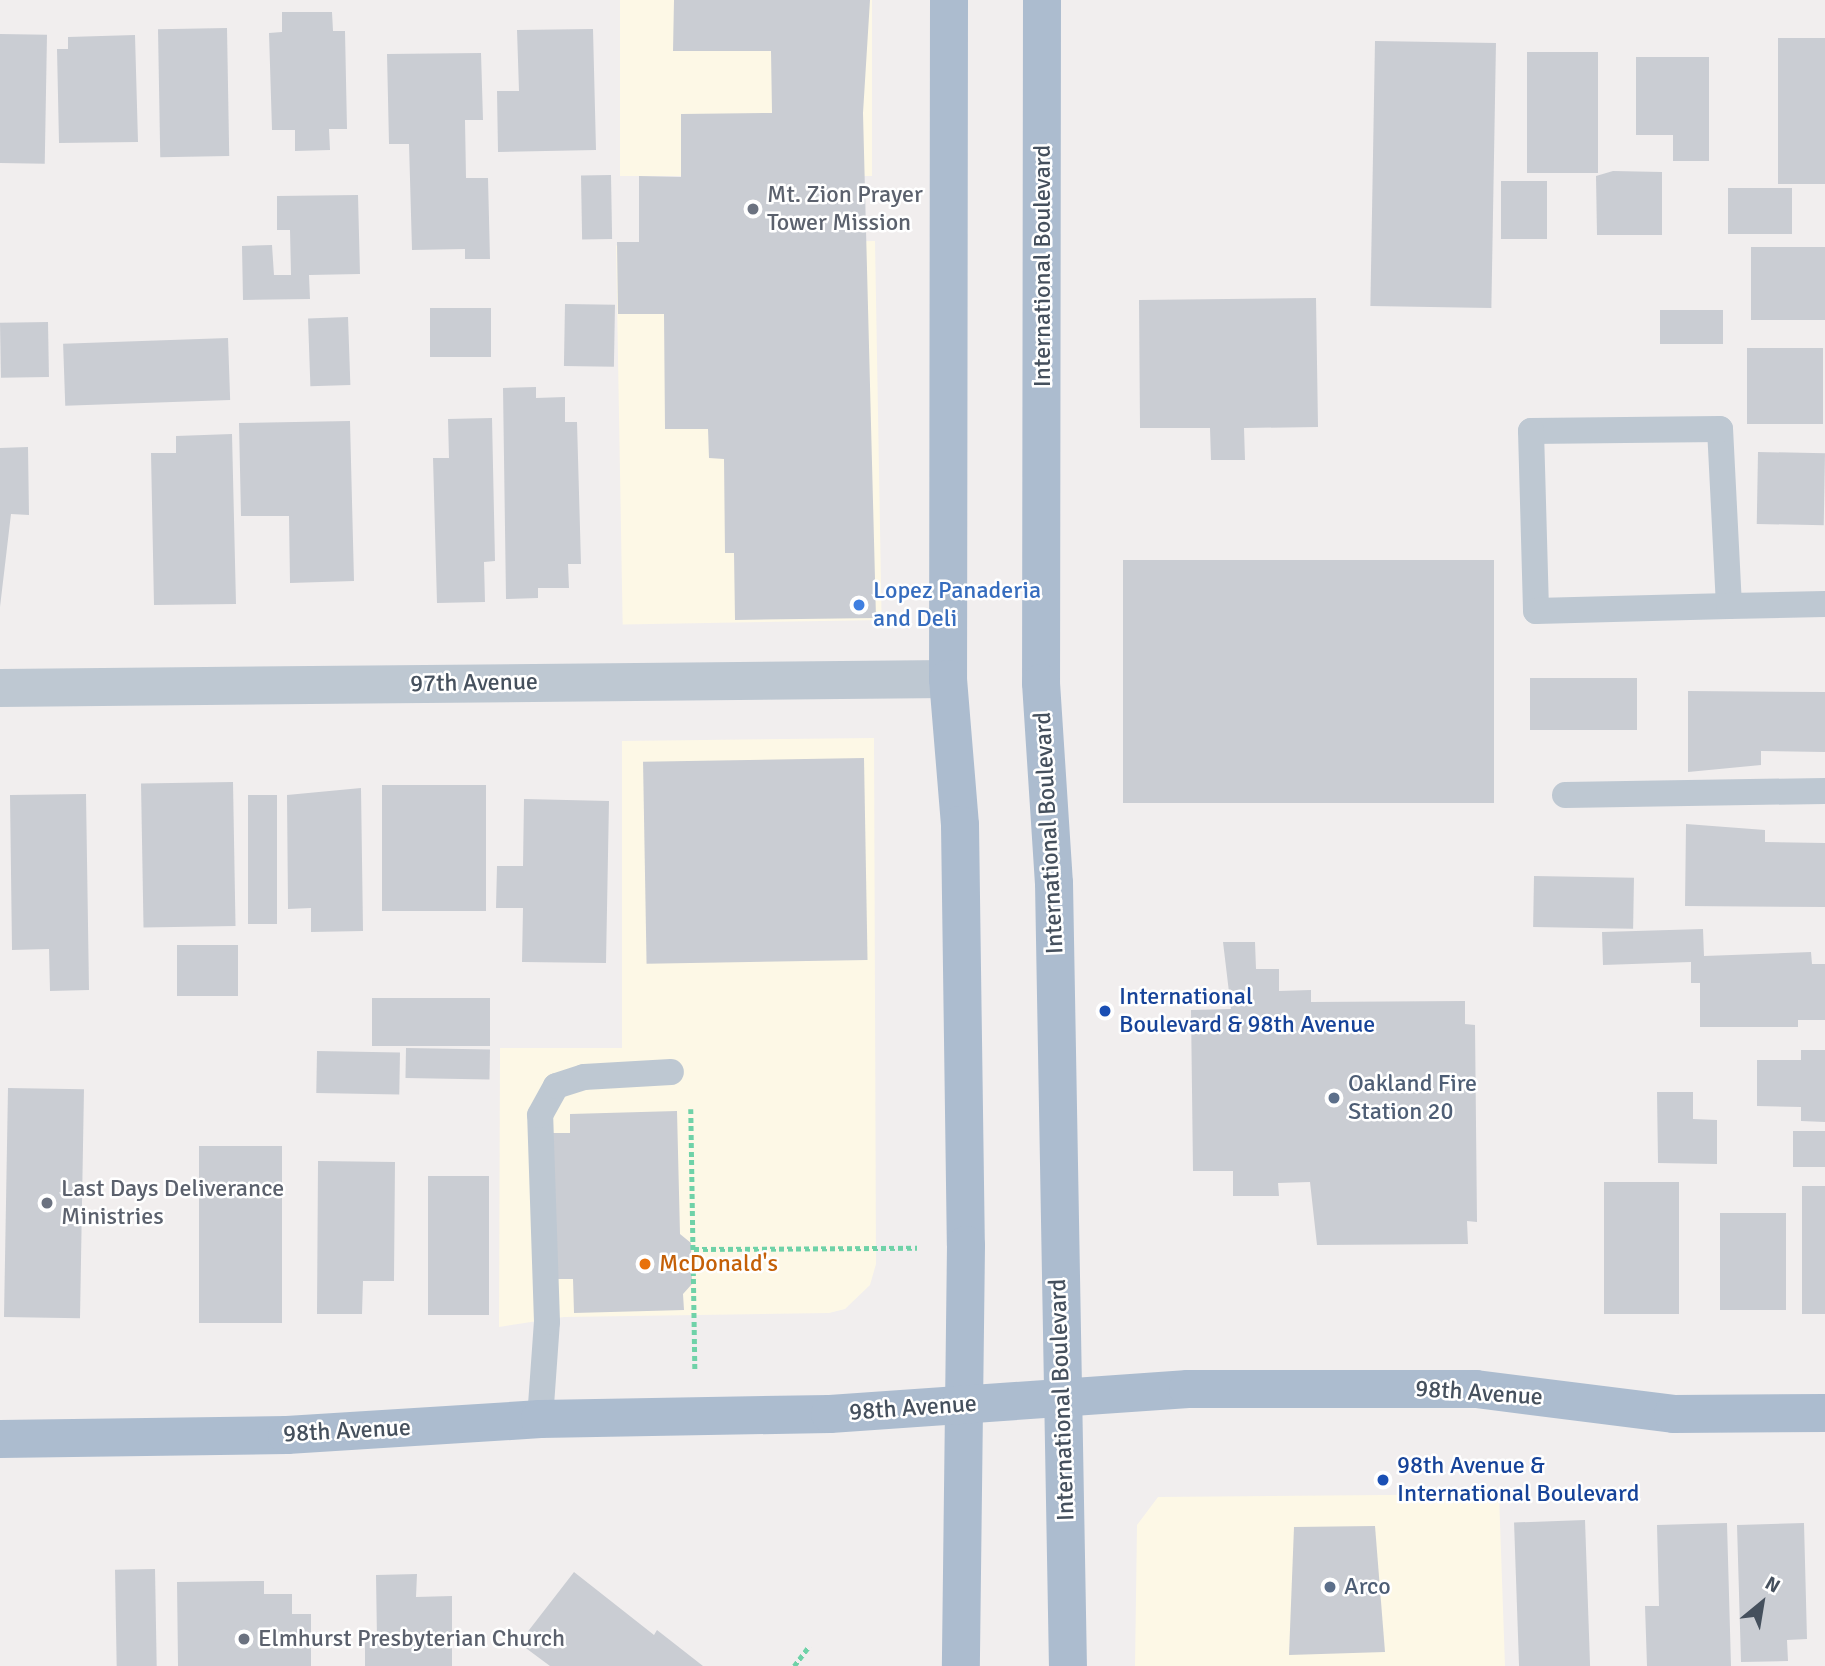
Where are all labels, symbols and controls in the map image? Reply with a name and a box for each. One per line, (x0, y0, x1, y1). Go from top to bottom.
street label: International Boulevard (1029, 145, 1057, 387)
place label: Mt. Zion Prayer Tower Mission (767, 181, 923, 237)
marker: Mt. Zion Prayer Tower Mission (745, 201, 761, 217)
place label: Lopez Panaderia and Deli (873, 577, 1041, 633)
marker: Lopez Panaderia and Deli (851, 597, 867, 613)
street label: 97th Avenue (410, 667, 538, 699)
street label: International Boulevard (1028, 711, 1070, 955)
place label: International Boulevard & 98th Avenue (1119, 983, 1375, 1039)
marker: International Boulevard & 98th Avenue (1097, 1003, 1113, 1019)
place label: Oakland Fire Station 20 (1348, 1070, 1477, 1126)
marker: Oakland Fire Station 20 (1326, 1090, 1342, 1106)
place label: Last Days Deliverance Ministries (61, 1175, 284, 1231)
marker: Last Days Deliverance Ministries (39, 1195, 55, 1211)
place label: McDonald's (659, 1250, 778, 1278)
marker: McDonald's (637, 1256, 653, 1272)
street label: International Boulevard (1043, 1278, 1081, 1522)
street label: 98th Avenue (1414, 1374, 1544, 1412)
street label: 98th Avenue (848, 1389, 978, 1427)
street label: 98th Avenue (282, 1413, 412, 1449)
place label: 98th Avenue & International Boulevard (1397, 1452, 1639, 1508)
marker: 98th Avenue & International Boulevard (1375, 1472, 1391, 1488)
north arrow (1727, 1568, 1797, 1638)
text: N (1761, 1571, 1784, 1599)
place label: Arco (1344, 1573, 1391, 1601)
marker: Arco (1322, 1579, 1338, 1595)
place label: Elmhurst Presbyterian Church (258, 1625, 565, 1653)
marker: Elmhurst Presbyterian Church (236, 1631, 252, 1647)

